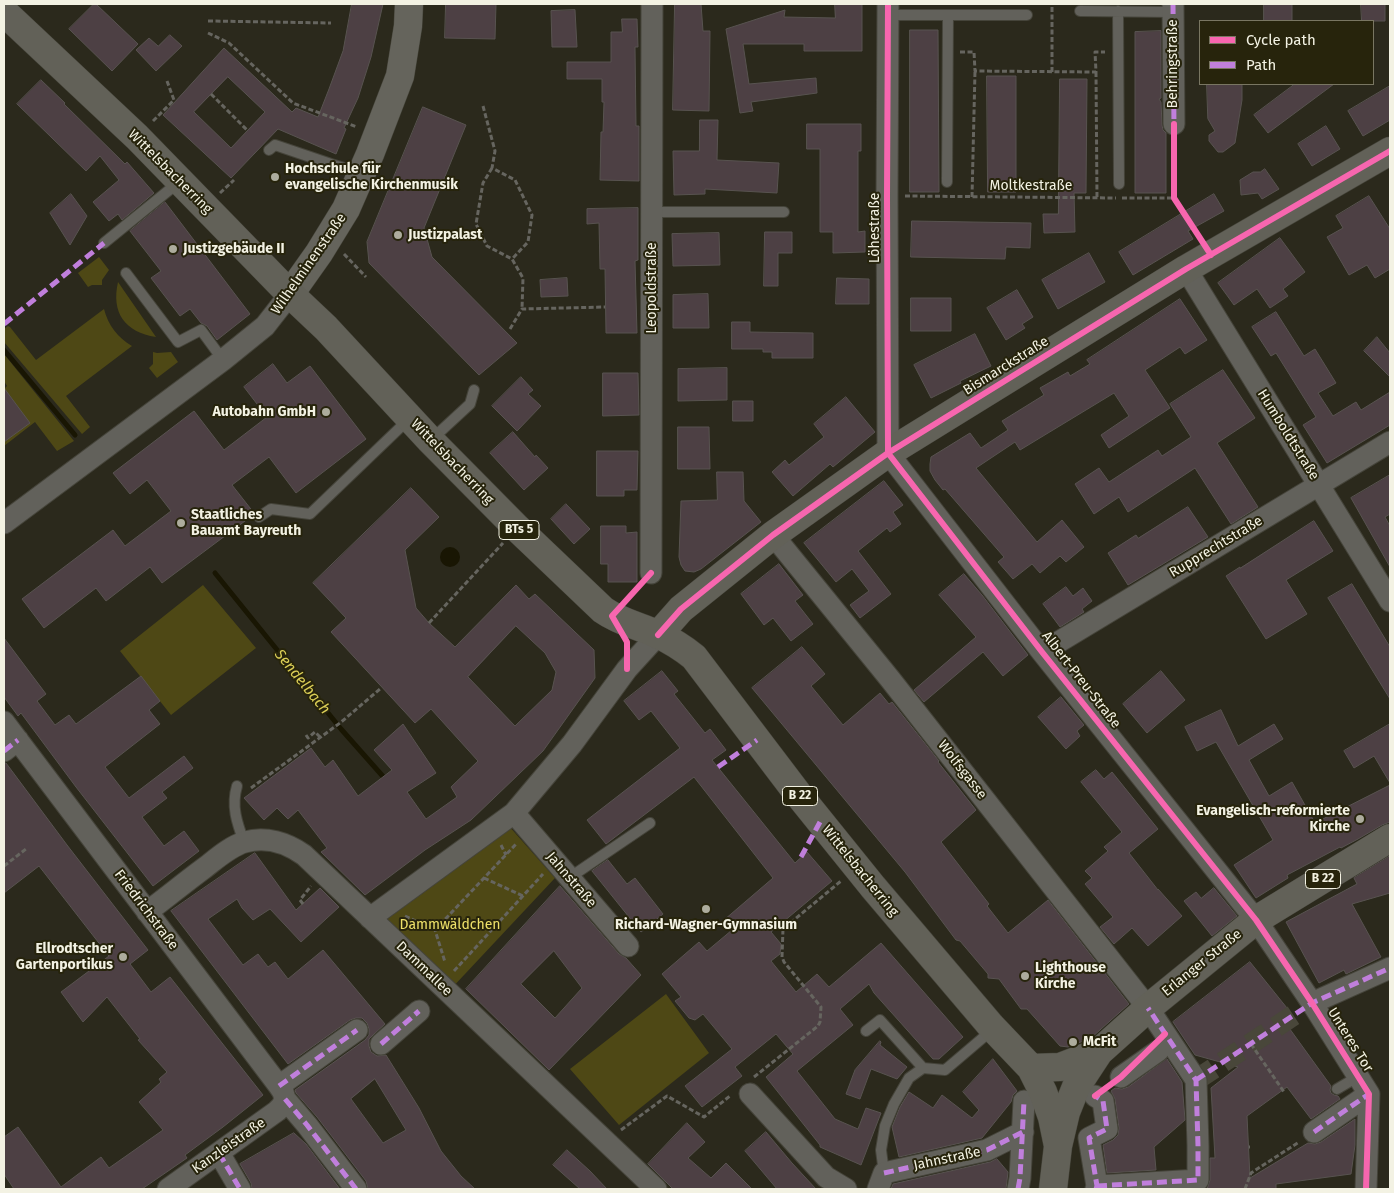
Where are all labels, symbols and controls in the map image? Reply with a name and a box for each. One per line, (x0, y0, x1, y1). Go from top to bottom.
street label: Behringstraße (1165, 19, 1181, 109)
legend (1199, 20, 1374, 85)
text: Cycle path (1246, 31, 1316, 49)
text: Path (1246, 56, 1276, 74)
street label: Wittelsbacherring (124, 126, 216, 218)
place label: Hochschule für evangelische Kirchenmusik (285, 161, 458, 193)
marker: Hochschule für evangelische Kirchenmusik (269, 171, 281, 183)
street label: Moltkestraße (990, 178, 1072, 194)
street label: Löhestraße (867, 193, 883, 263)
street label: Wilhelminenstraße (268, 210, 350, 318)
place label: Justizpalast (408, 227, 483, 243)
marker: Justizpalast (392, 229, 404, 241)
place label: Justizgebäude II (183, 241, 285, 257)
street label: Leopoldstraße (644, 242, 660, 334)
marker: Justizgebäude II (167, 243, 179, 255)
street label: Bismarckstraße (960, 333, 1052, 399)
street label: Humboldtstraße (1253, 387, 1323, 483)
place label: Autobahn GmbH (212, 404, 316, 420)
marker: Autobahn GmbH (320, 406, 332, 418)
street label: Wittelsbacherring (407, 416, 497, 508)
place label: Staatliches Bauamt Bayreuth (191, 507, 301, 540)
street label: Rupprechtstraße (1166, 513, 1266, 581)
marker: Staatliches Bauamt Bayreuth (175, 517, 187, 529)
road number: BTs 5 (499, 520, 539, 540)
street label: Albert-Preu-Straße (1038, 628, 1124, 732)
water label: Sendelbach (270, 646, 334, 718)
street label: Wolfsgasse (934, 737, 990, 803)
road number: B 22 (782, 786, 818, 806)
place label: Evangelisch-reformierte Kirche (1196, 803, 1350, 836)
marker: Evangelisch-reformierte Kirche (1354, 813, 1366, 825)
street label: Wittelsbacherring (818, 822, 902, 920)
street label: Jahnstraße (542, 849, 600, 911)
street label: Friedrichstraße (110, 867, 182, 953)
road number: B 22 (1306, 870, 1340, 889)
marker: Richard-Wagner-Gymnasium (700, 903, 712, 915)
park label: Dammwäldchen (400, 917, 500, 933)
place label: Richard-Wagner-Gymnasium (615, 917, 797, 933)
street label: Erlanger Straße (1159, 926, 1245, 1000)
street label: Dammallee (392, 938, 456, 1000)
place label: Ellrodtscher Gartenportikus (16, 941, 113, 974)
marker: Ellrodtscher Gartenportikus (117, 951, 129, 963)
place label: Lighthouse Kirche (1035, 960, 1106, 992)
marker: Lighthouse Kirche (1019, 970, 1031, 982)
street label: Unteres Tor (1324, 1005, 1376, 1075)
place label: McFit (1083, 1034, 1116, 1050)
marker: McFit (1067, 1036, 1079, 1048)
street label: Kanzleistraße (189, 1115, 269, 1177)
street label: Jahnstraße (912, 1144, 982, 1174)

